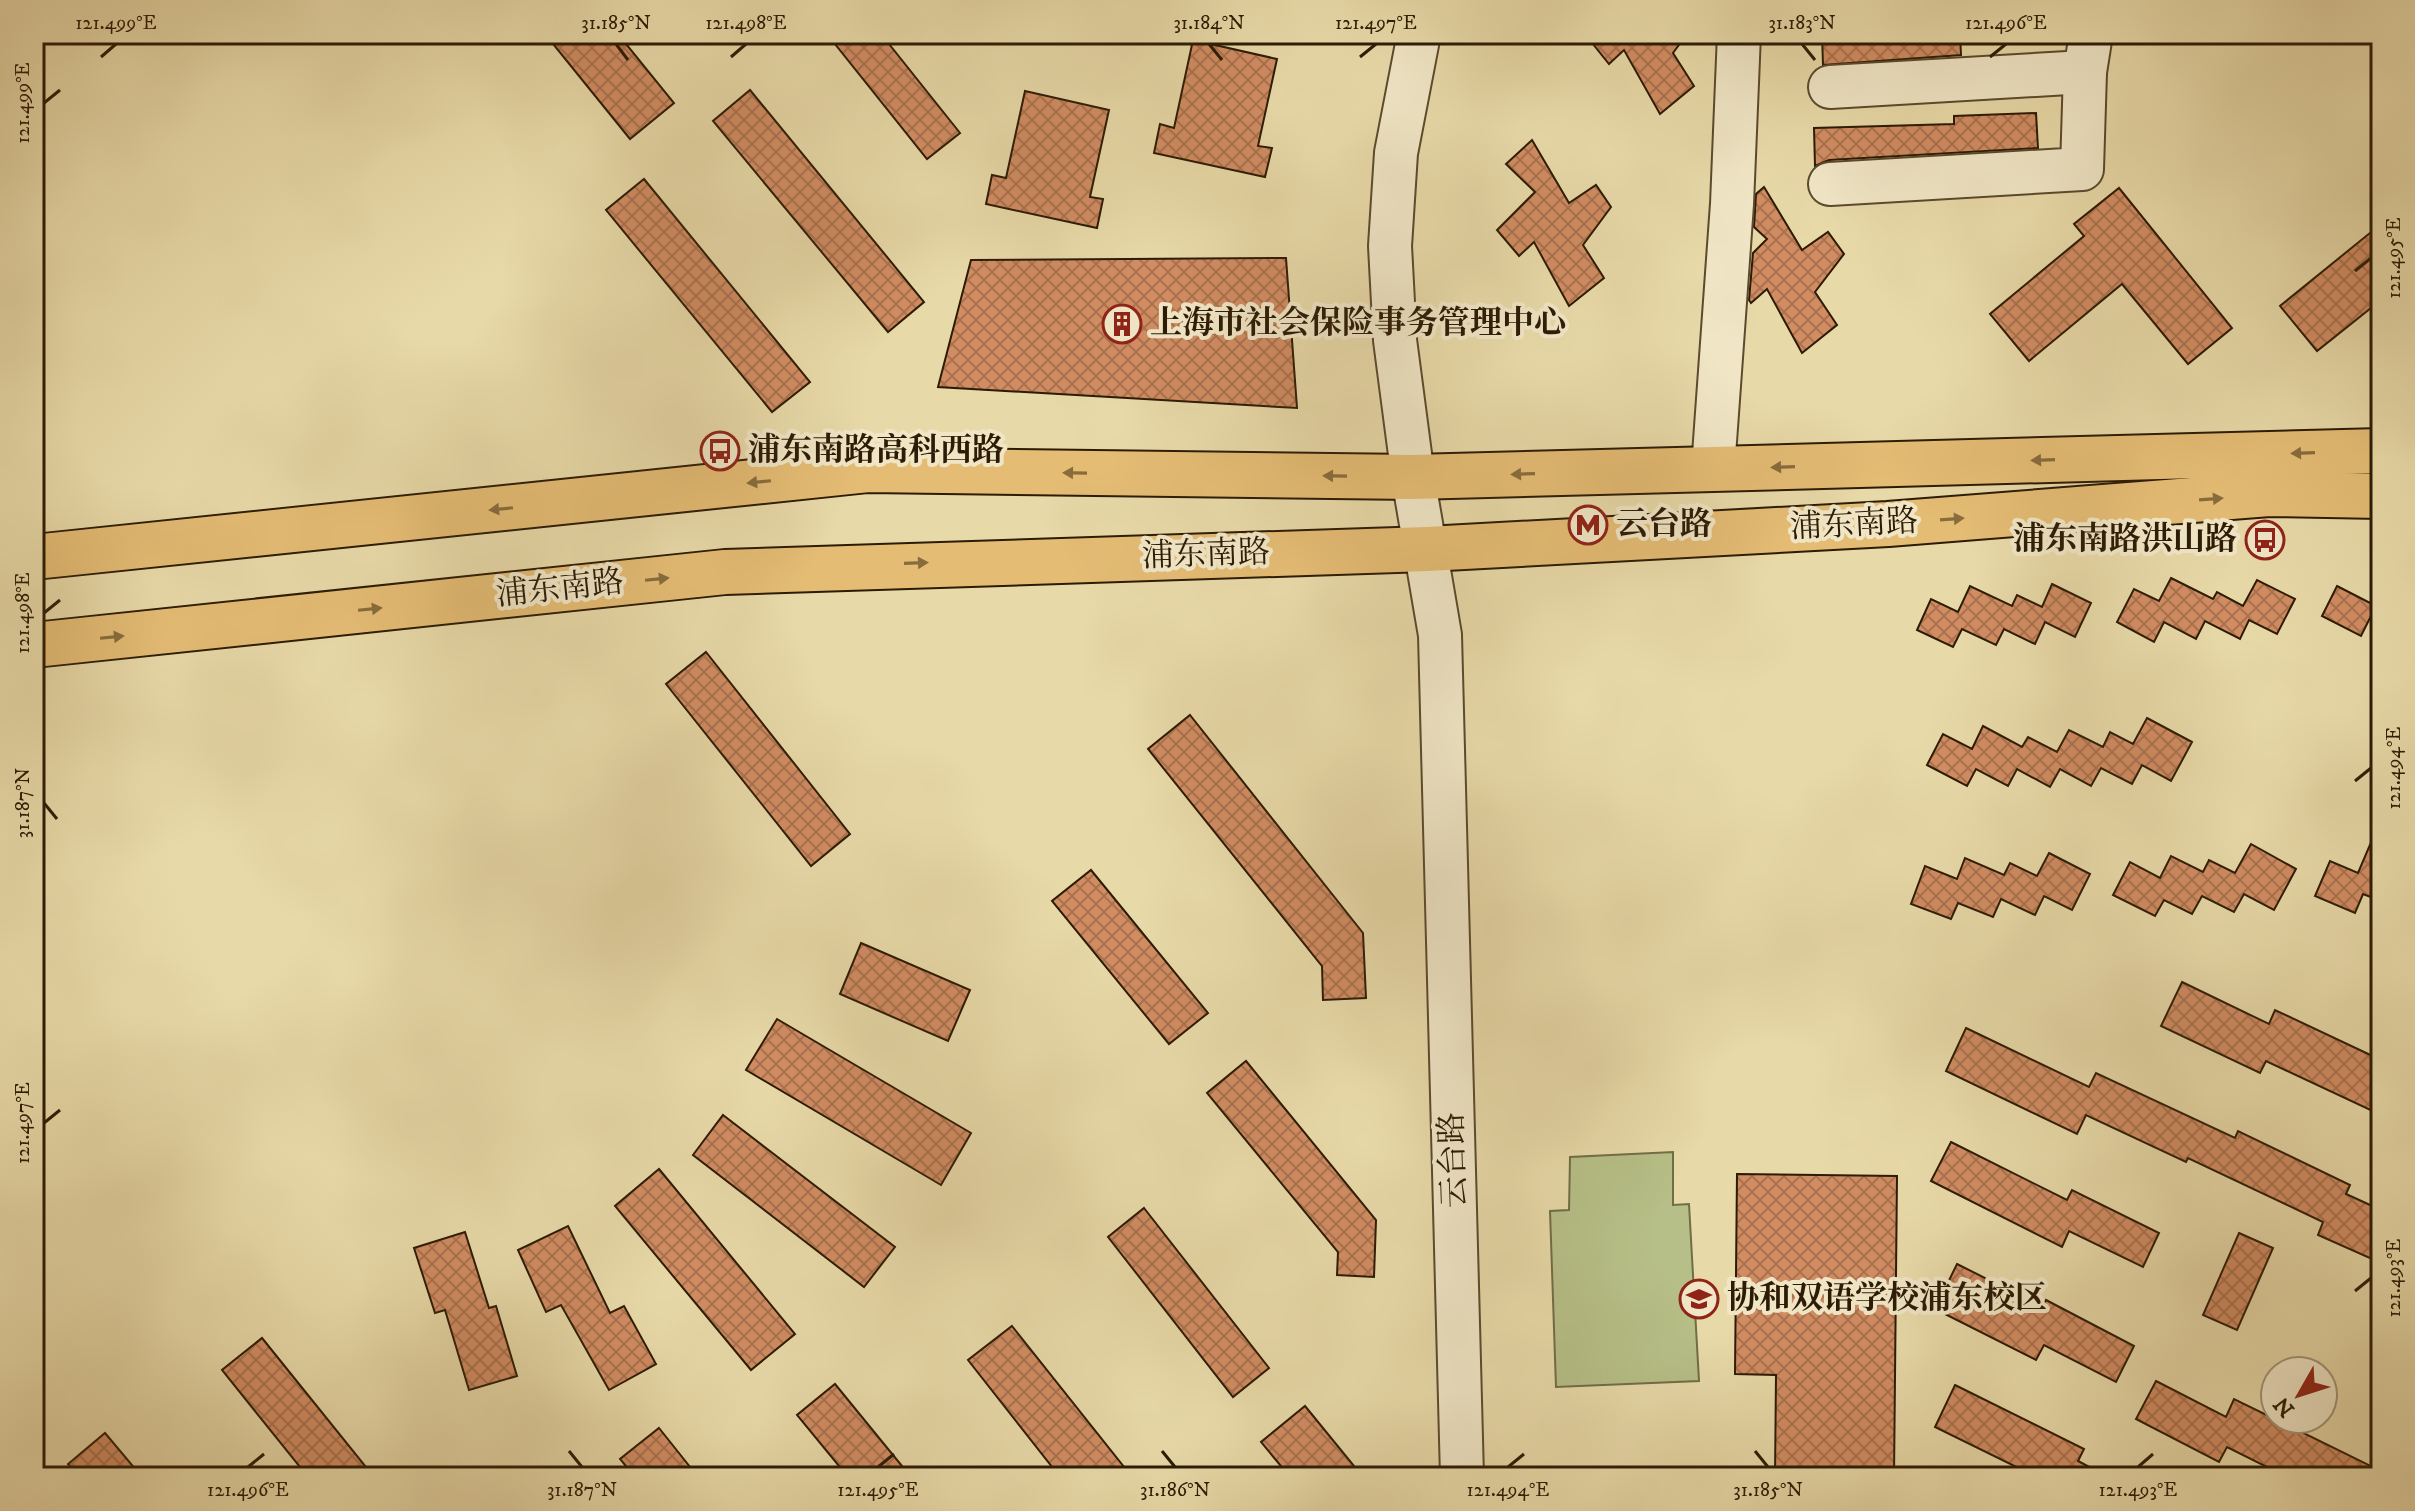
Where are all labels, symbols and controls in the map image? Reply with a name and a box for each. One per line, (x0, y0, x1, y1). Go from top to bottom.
text: 121.499°E (75, 11, 157, 36)
text: 31.185°N (581, 11, 651, 36)
text: 121.498°E (705, 11, 787, 36)
text: 31.184°N (1173, 11, 1245, 36)
text: 121.497°E (1335, 11, 1417, 36)
text: 31.183°N (1768, 11, 1836, 36)
text: 121.496°E (1965, 11, 2047, 36)
text: 121.499°E (11, 62, 36, 144)
text: 121.495°E (2382, 217, 2407, 299)
building icon: 上海市社会保险事务管理中心 (1101, 303, 1143, 345)
place label: 上海市社会保险事务管理中心 (1150, 304, 1566, 344)
bus stop icon: 浦东南路高科西路 (699, 430, 741, 472)
place label: 浦东南路高科西路 (748, 431, 1004, 471)
one-way arrow (2290, 447, 2315, 459)
one-way arrow (2030, 454, 2055, 467)
one-way arrow (1770, 461, 1795, 474)
one-way arrow (1062, 467, 1087, 479)
one-way arrow (1510, 468, 1535, 481)
one-way arrow (1322, 470, 1347, 482)
one-way arrow (746, 475, 771, 488)
one-way arrow (2199, 492, 2224, 505)
one-way arrow (488, 502, 513, 515)
street label: 浦东南路 (1789, 502, 1919, 548)
metro station icon: 云台路 (1567, 504, 1609, 546)
place label: 云台路 (1616, 505, 1712, 545)
one-way arrow (1940, 512, 1965, 525)
bus stop icon: 浦东南路洪山路 (2244, 519, 2286, 561)
place label: 浦东南路洪山路 (2013, 520, 2237, 560)
street label: 浦东南路 (1141, 533, 1271, 577)
one-way arrow (904, 557, 929, 570)
street label: 浦东南路 (494, 562, 626, 616)
text: 121.498°E (11, 572, 36, 654)
one-way arrow (644, 572, 669, 585)
one-way arrow (358, 603, 383, 616)
one-way arrow (99, 630, 124, 643)
text: 121.494°E (2382, 726, 2407, 810)
text: 31.187°N (11, 768, 36, 838)
text: 121.497°E (11, 1082, 36, 1164)
street label: 云台路 (1432, 1111, 1476, 1209)
text: 121.493°E (2382, 1239, 2407, 1317)
school or university icon: 协和双语学校浦东校区 (1678, 1278, 1720, 1320)
place label: 协和双语学校浦东校区 (1727, 1279, 2047, 1319)
north arrow (2259, 1355, 2339, 1435)
text: N (2268, 1391, 2301, 1422)
text: 121.496°E (207, 1478, 289, 1503)
text: 31.187°N (547, 1478, 617, 1503)
text: 121.495°E (837, 1478, 919, 1503)
text: 31.186°N (1140, 1478, 1210, 1503)
text: 121.494°E (1466, 1478, 1550, 1503)
text: 31.185°N (1733, 1478, 1803, 1503)
text: 121.493°E (2099, 1478, 2177, 1503)

